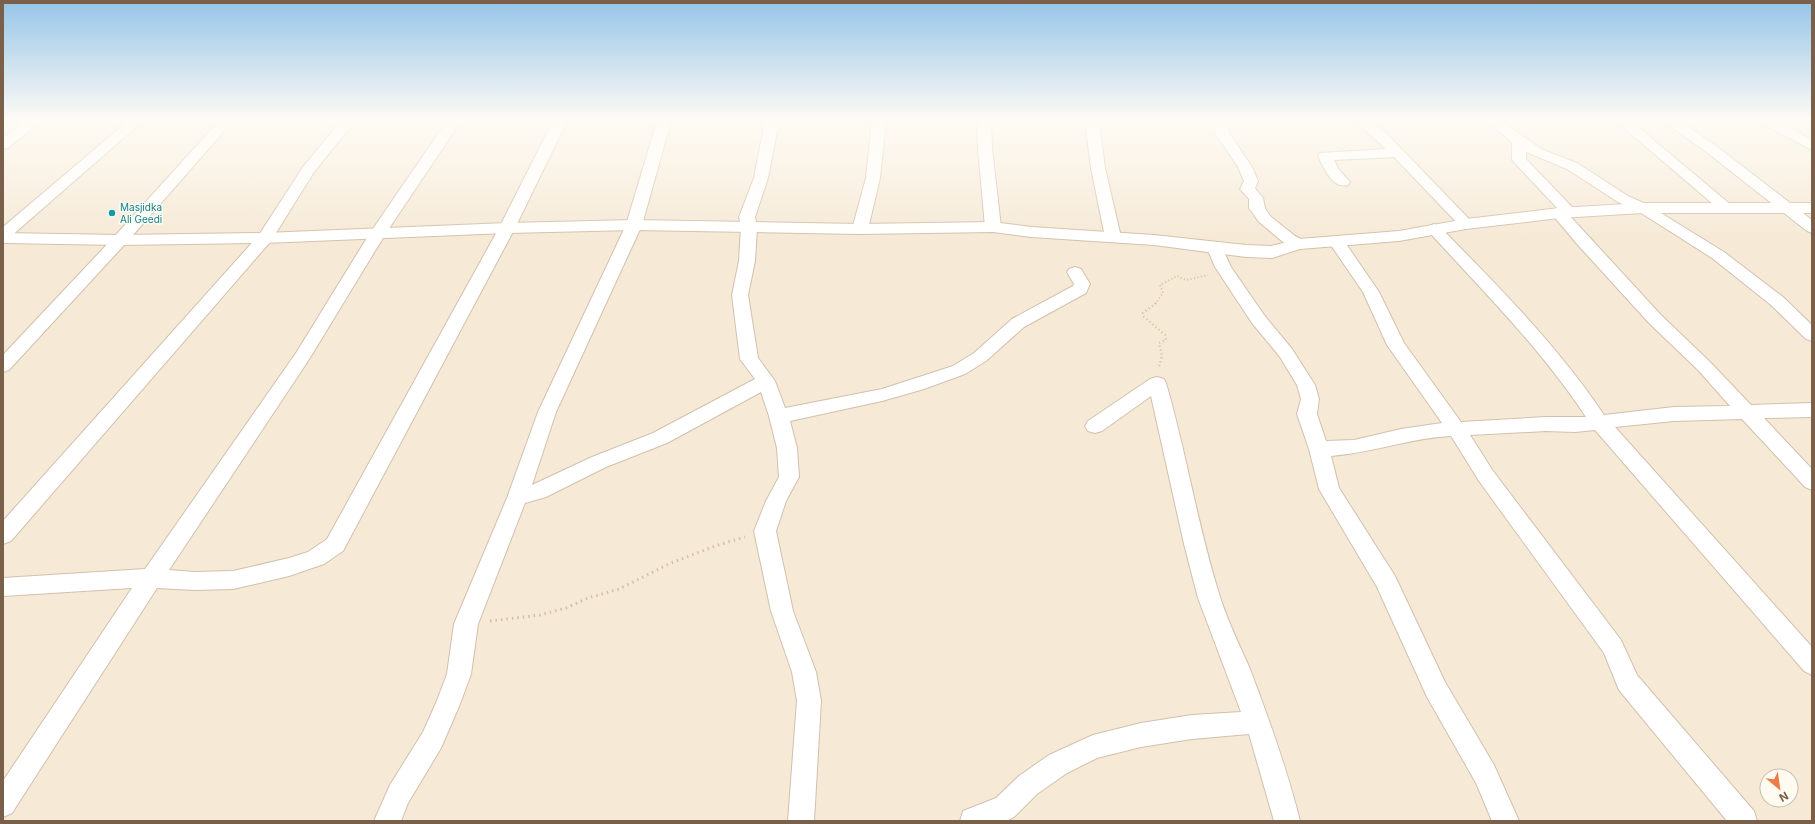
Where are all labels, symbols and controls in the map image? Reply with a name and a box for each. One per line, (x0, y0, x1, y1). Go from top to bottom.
place label: Masjidka Ali Geedi (120, 201, 162, 225)
marker: Masjidka Ali Geedi (107, 208, 117, 218)
north arrow (1759, 768, 1799, 808)
text: N (1777, 789, 1791, 805)

